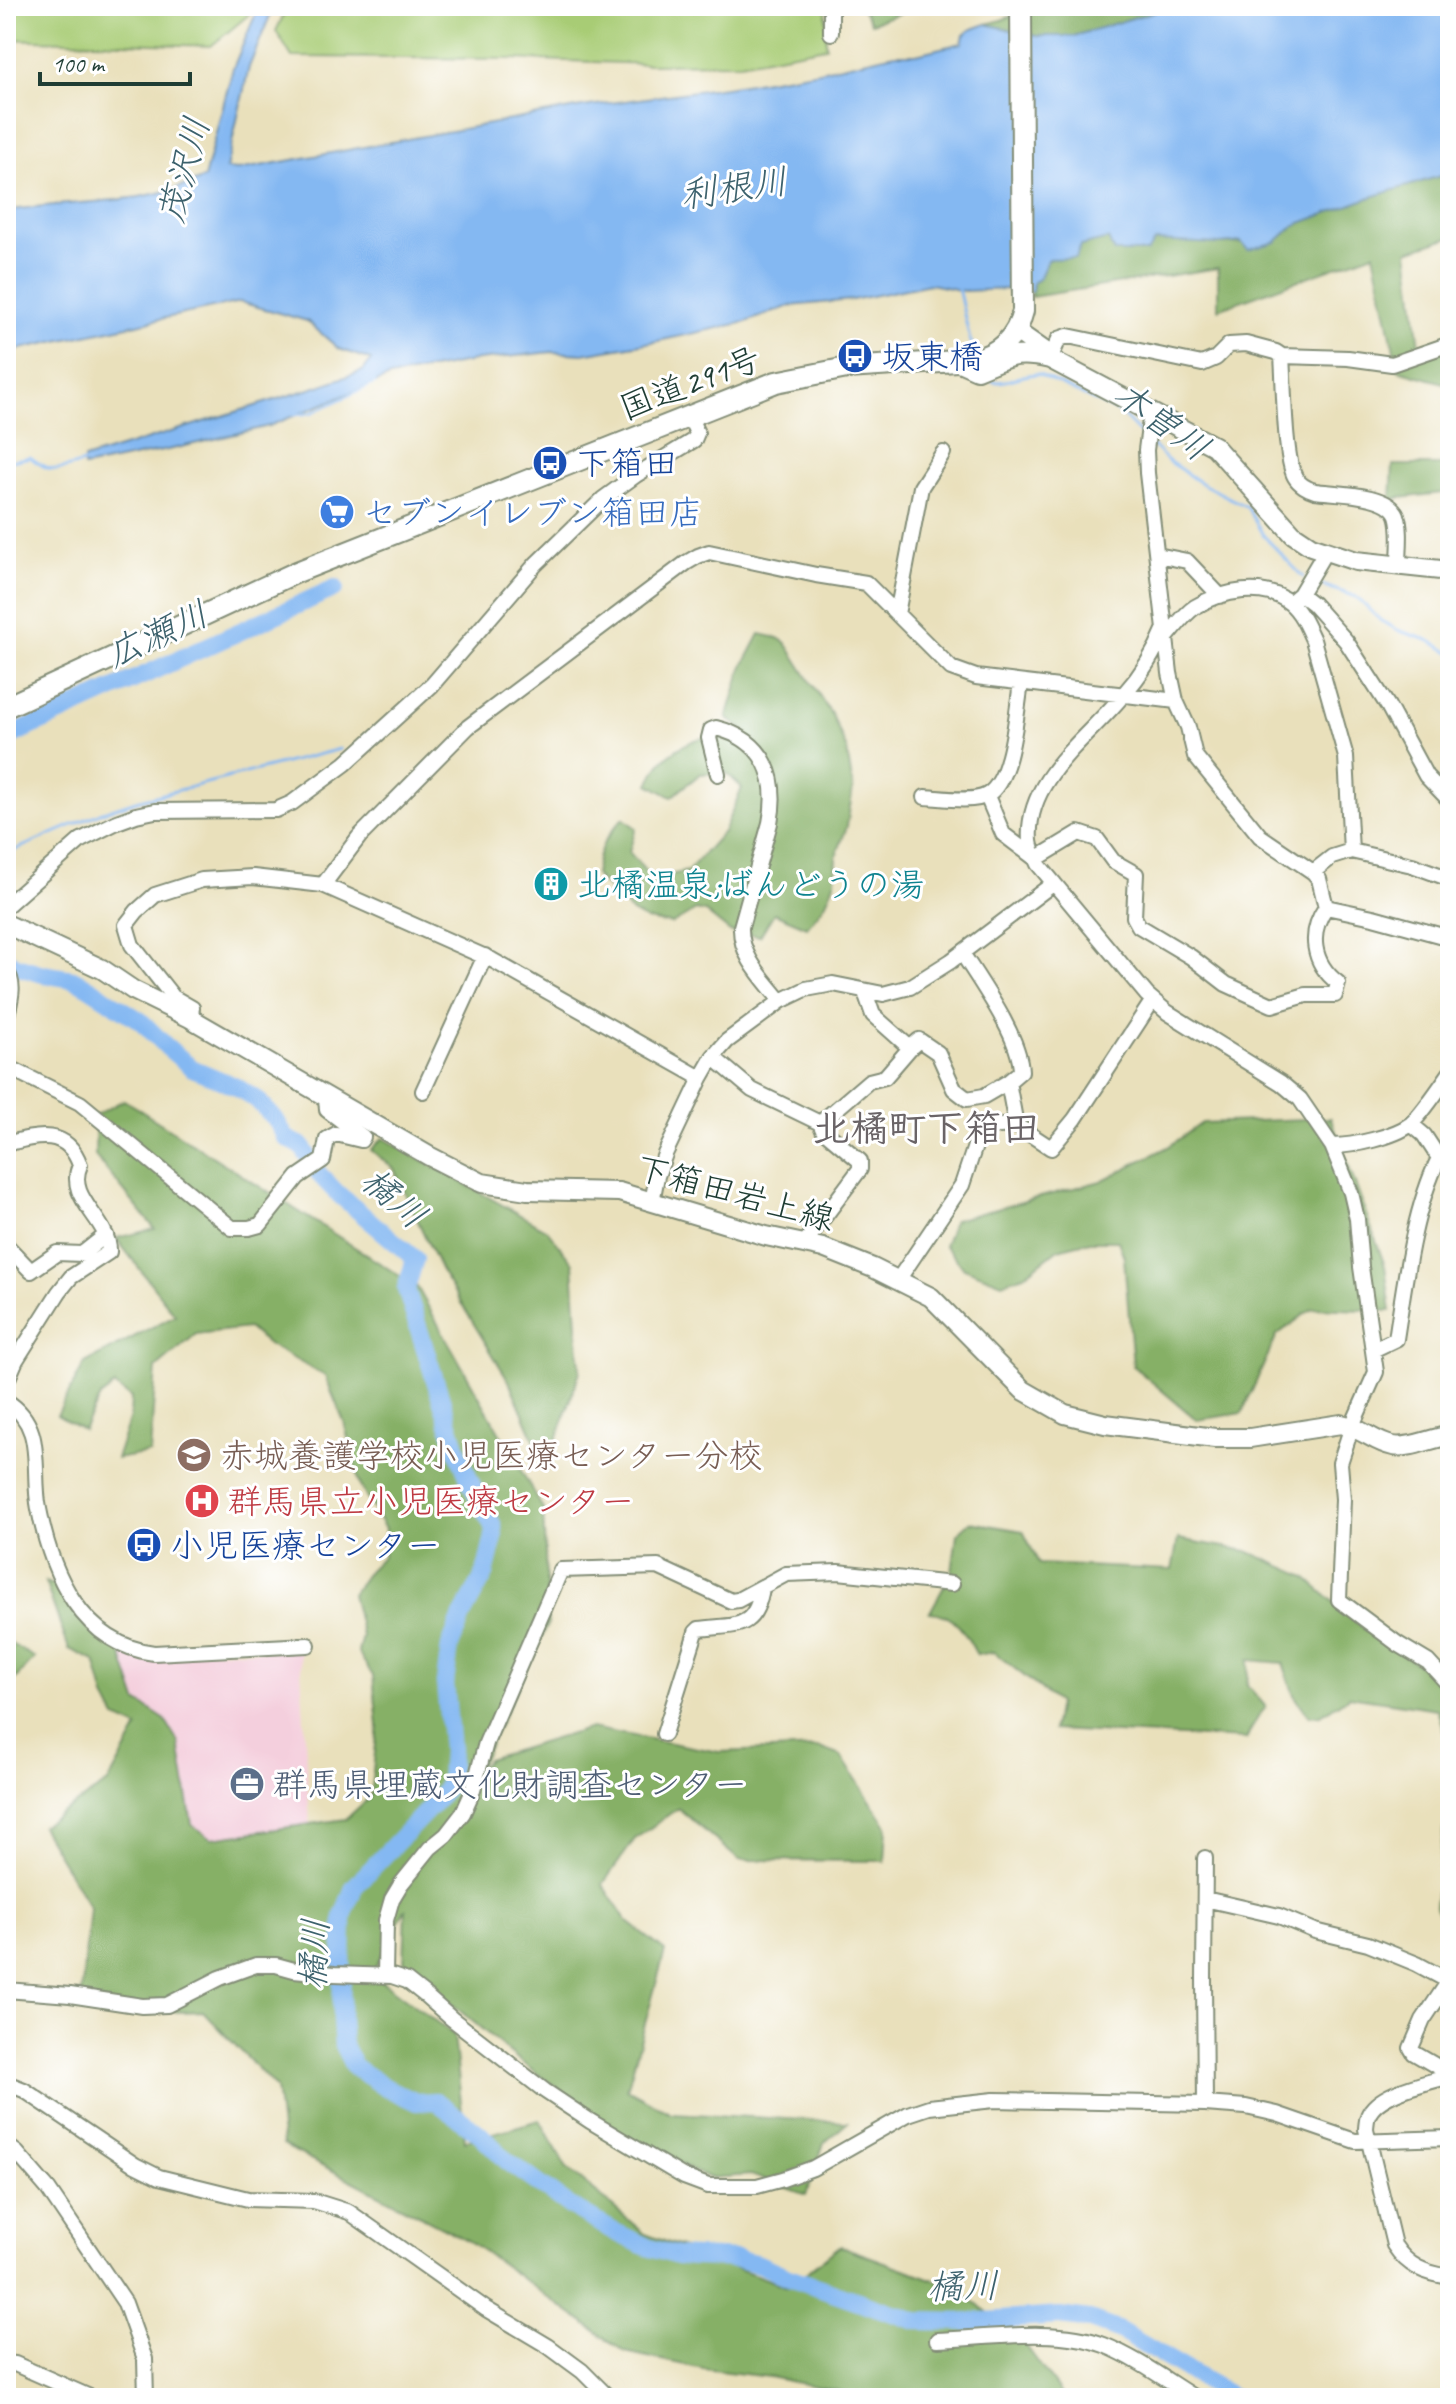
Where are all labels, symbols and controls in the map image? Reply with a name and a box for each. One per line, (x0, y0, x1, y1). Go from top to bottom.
scale bar (40, 36, 190, 86)
text: 100 m (52, 49, 106, 79)
water label: 茂沢川 (148, 112, 220, 228)
water label: 利根川 (677, 158, 791, 218)
place label: 坂東橋 (881, 335, 983, 378)
street label: 国道291号 (613, 336, 767, 430)
bus stop icon: 坂東橋 (836, 337, 874, 375)
water label: 木曽川 (1105, 371, 1219, 471)
place label: 下箱田 (576, 442, 678, 485)
bus stop icon: 下箱田 (531, 444, 569, 482)
place label: セブンイレブン箱田店 (363, 491, 703, 534)
supermarket icon: セブンイレブン箱田店 (318, 493, 356, 531)
water label: 広瀬川 (98, 590, 216, 678)
place label: 北橘温泉;ばんどうの湯 (577, 863, 924, 906)
building icon: 北橘温泉;ばんどうの湯 (532, 865, 570, 903)
district label: 北橘町下箱田 (812, 1105, 1040, 1152)
street label: 下箱田岩上線 (631, 1146, 839, 1240)
water label: 橘川 (352, 1157, 436, 1239)
place label: 赤城養護学校小児医療センター分校 (220, 1434, 763, 1477)
school or university icon: 赤城養護学校小児医療センター分校 (175, 1436, 213, 1474)
place label: 群馬県立小児医療センター (228, 1480, 635, 1523)
hospital icon: 群馬県立小児医療センター (183, 1482, 221, 1520)
place label: 小児医療センター (170, 1524, 441, 1567)
bus stop icon: 小児医療センター (125, 1526, 163, 1564)
place label: 群馬県埋蔵文化財調査センター (273, 1763, 748, 1806)
office icon: 群馬県埋蔵文化財調査センター (228, 1765, 266, 1803)
water label: 橘川 (289, 1917, 339, 1991)
water label: 橘川 (927, 2262, 999, 2310)

